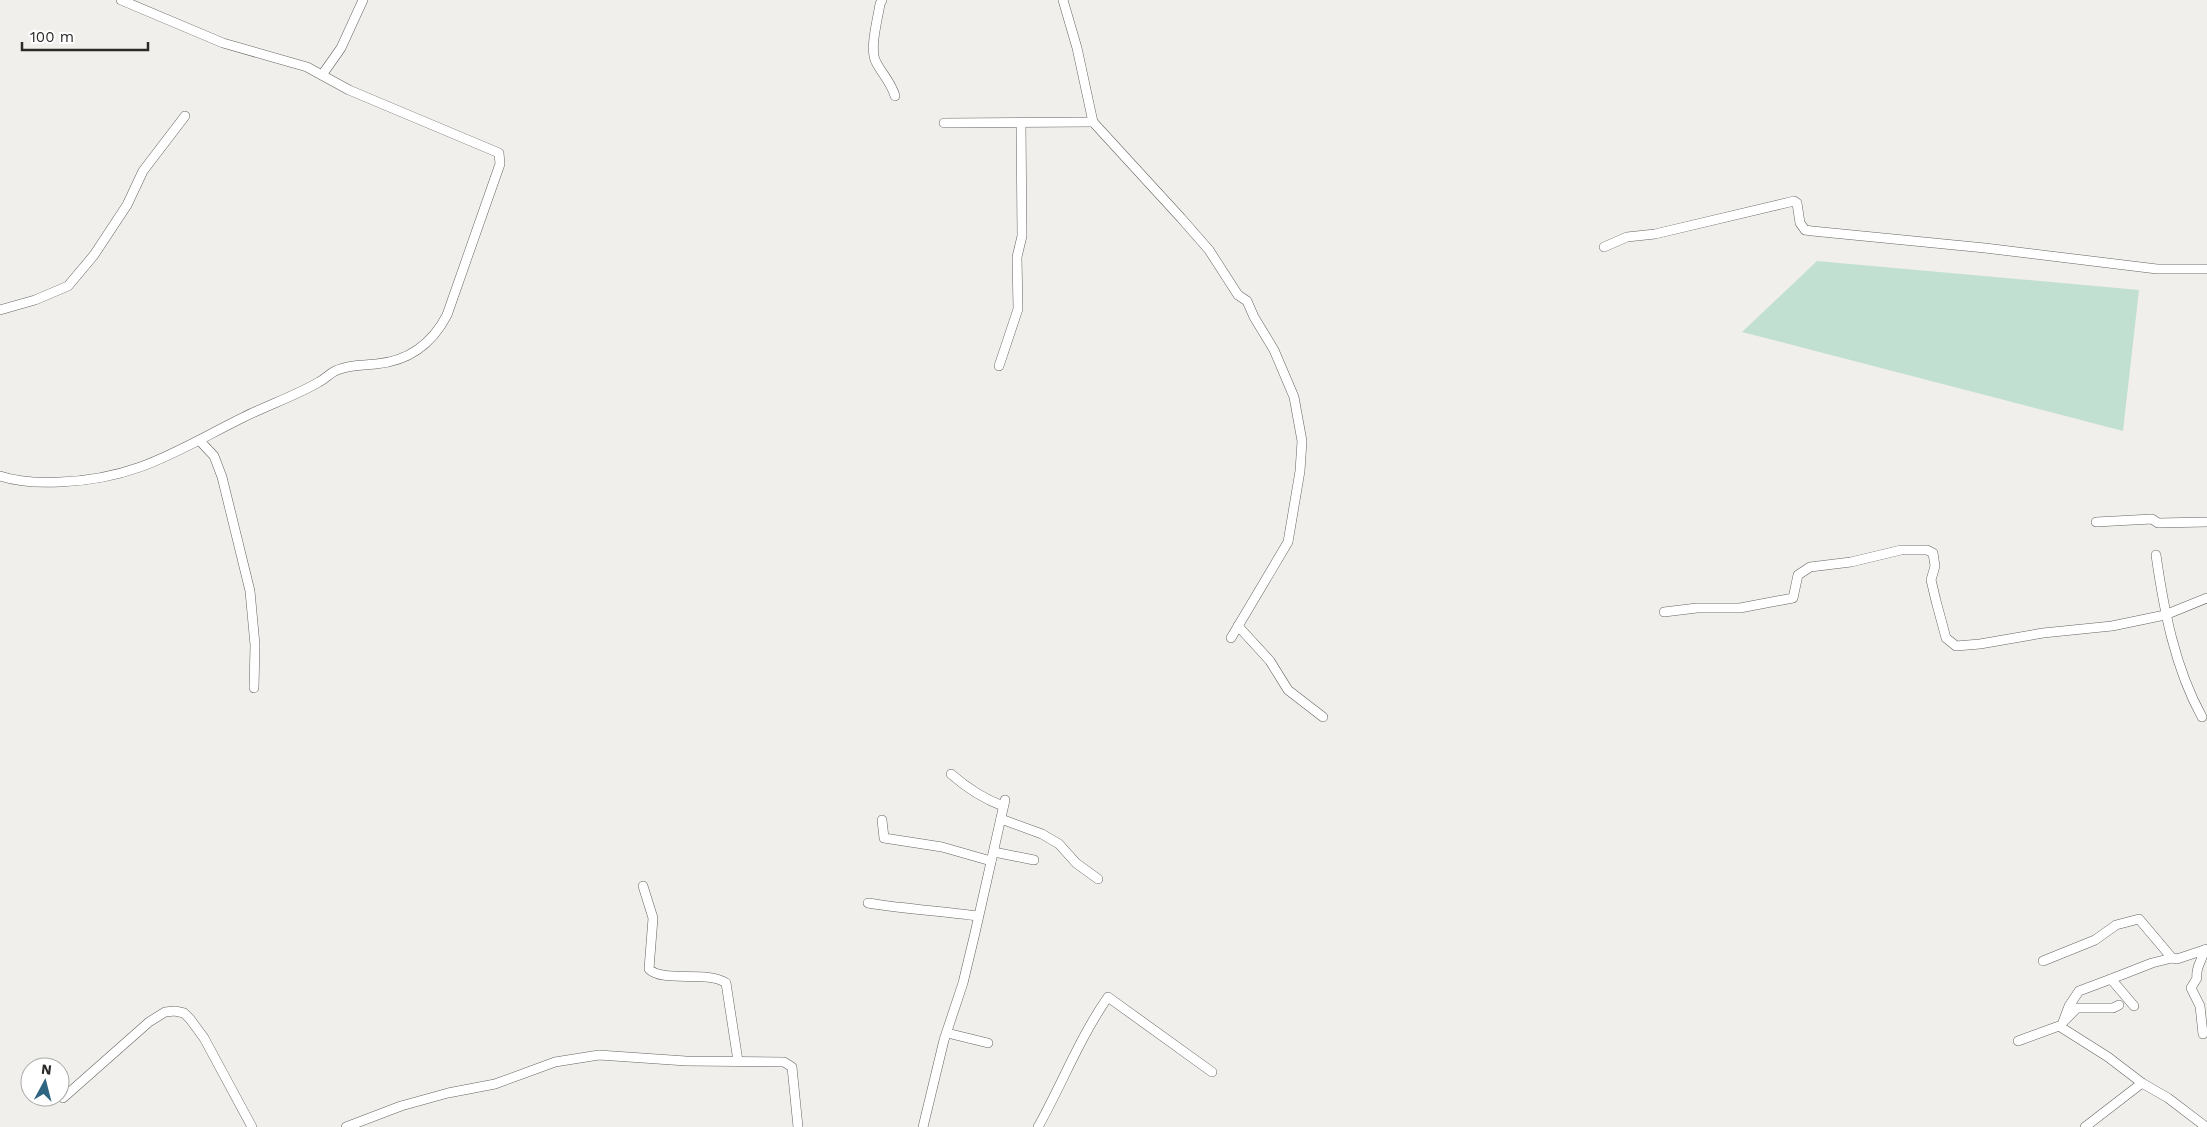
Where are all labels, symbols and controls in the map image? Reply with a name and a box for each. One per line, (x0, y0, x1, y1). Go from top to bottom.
scale bar (22, 20, 149, 52)
text: 100 m (30, 28, 74, 46)
north arrow (20, 1057, 70, 1107)
text: N (40, 1061, 53, 1078)

